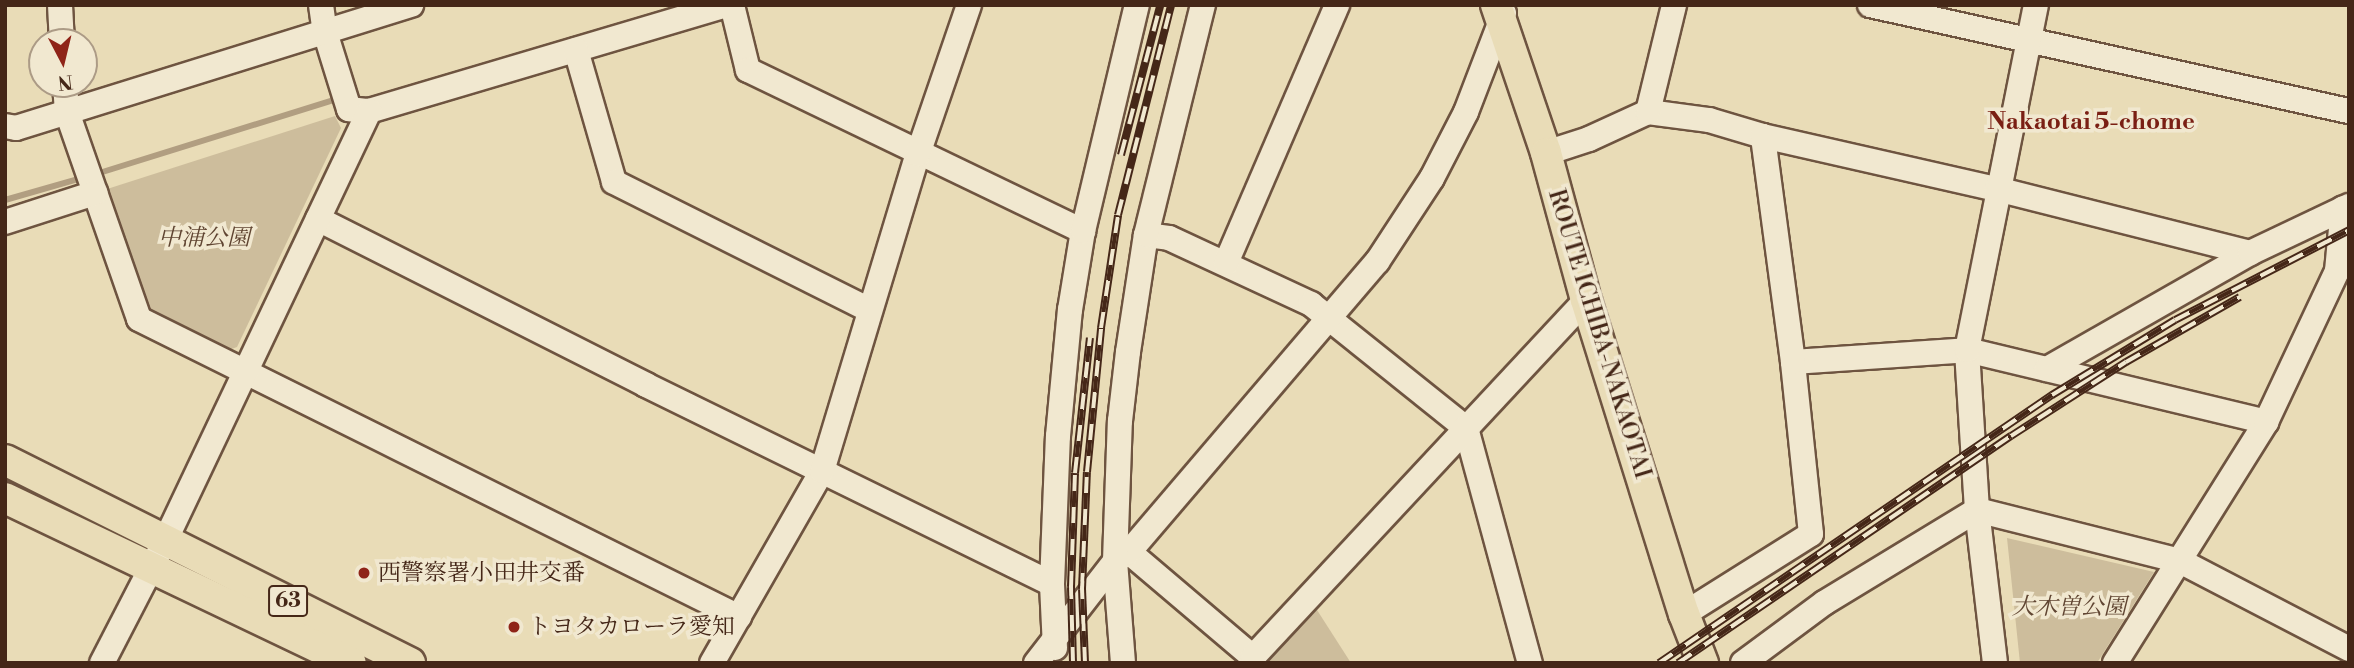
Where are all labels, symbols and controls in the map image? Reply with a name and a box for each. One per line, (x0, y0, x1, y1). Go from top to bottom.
north arrow (28, 28, 98, 98)
text: N (56, 69, 74, 95)
district label: Nakaotai 5-chome (1987, 109, 2195, 137)
street label: ROUTE ICHIBA-NAKAOTAI (1542, 186, 1656, 482)
park label: 中浦公園 (158, 224, 250, 252)
place label: 西警察署小田井交番 (378, 559, 585, 587)
marker: 西警察署小田井交番 (356, 565, 372, 581)
road number: 63 (267, 584, 309, 618)
park label: 大木曽公園 (2012, 593, 2126, 621)
place label: トヨタカローラ愛知 (528, 613, 735, 641)
marker: トヨタカローラ愛知 (506, 619, 522, 635)

